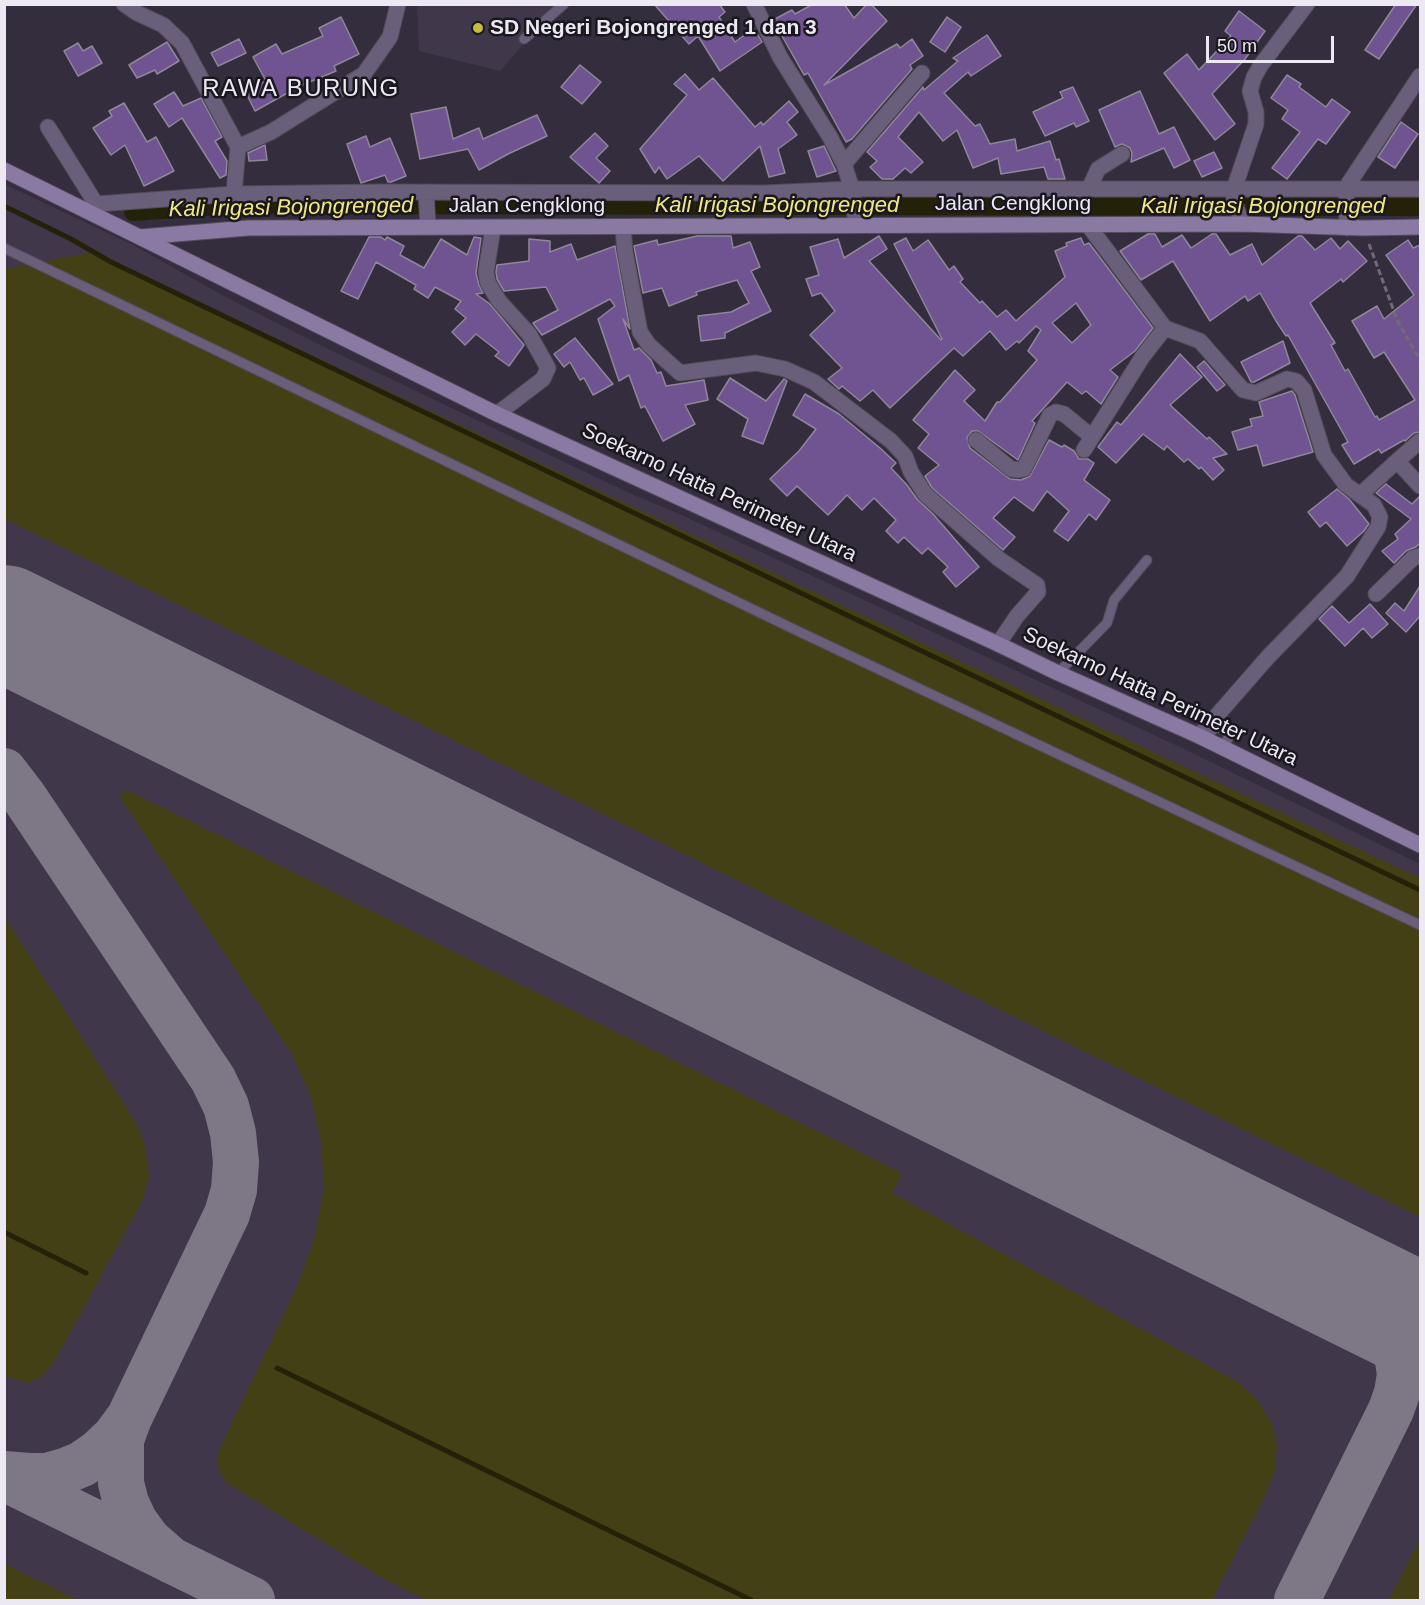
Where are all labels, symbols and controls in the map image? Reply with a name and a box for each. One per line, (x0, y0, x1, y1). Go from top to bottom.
place label: SD Negeri Bojongrenged 1 dan 3 (490, 15, 817, 41)
marker: SD Negeri Bojongrenged 1 dan 3 (471, 21, 485, 35)
scale bar (1209, 24, 1336, 62)
text: 50 m (1217, 36, 1257, 56)
district label: RAWA BURUNG (202, 75, 400, 103)
street label: Jalan Cengklong (935, 191, 1091, 217)
water label: Kali Irigasi Bojongrenged (168, 193, 414, 223)
street label: Jalan Cengklong (449, 193, 605, 219)
water label: Kali Irigasi Bojongrenged (655, 193, 899, 219)
water label: Kali Irigasi Bojongrenged (1141, 194, 1385, 220)
street label: Soekarno Hatta Perimeter Utara (578, 418, 860, 568)
street label: Soekarno Hatta Perimeter Utara (1019, 622, 1301, 772)

